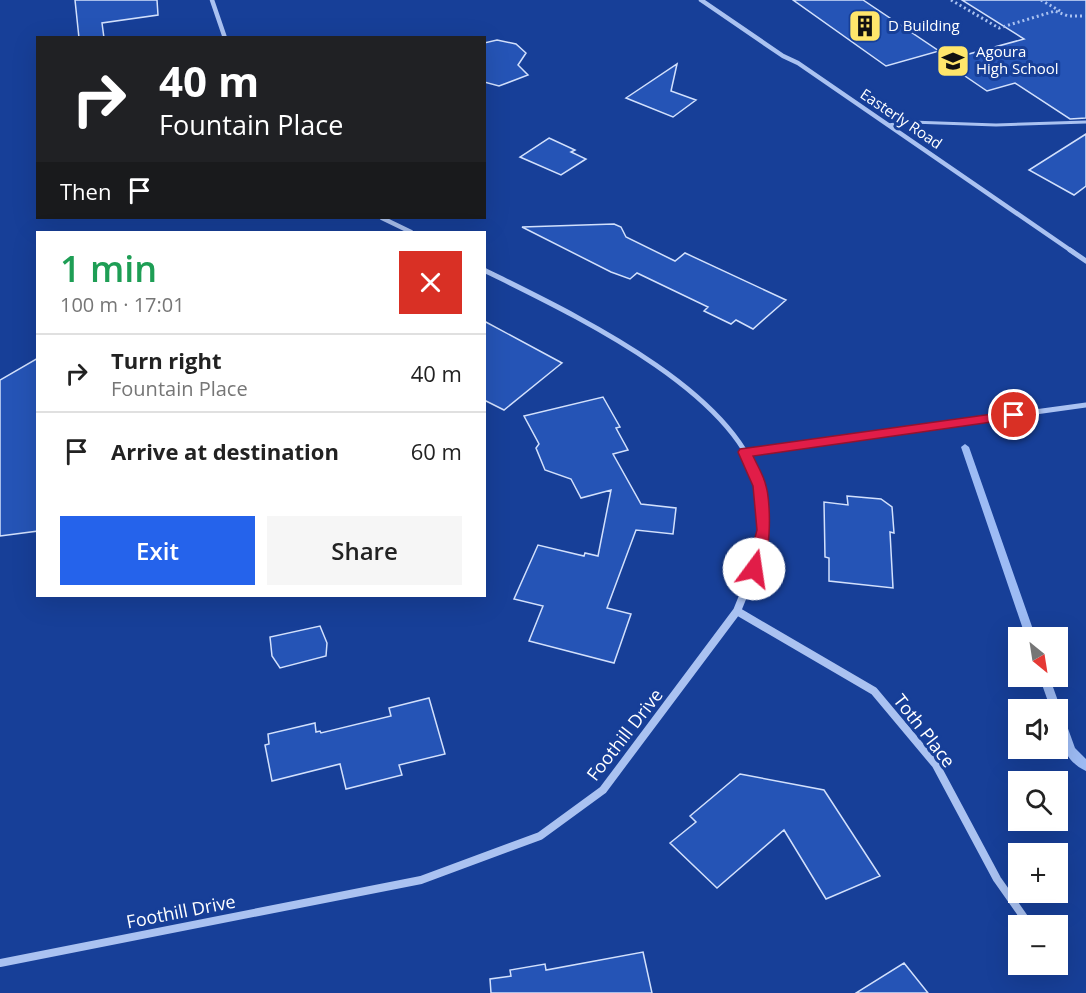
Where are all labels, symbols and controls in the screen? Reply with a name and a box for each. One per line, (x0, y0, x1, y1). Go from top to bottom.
building icon: D Building (847, 8, 883, 44)
place label: D Building (888, 15, 960, 35)
place label: Agoura High School (976, 41, 1059, 78)
school or university icon: Agoura High School (935, 43, 971, 79)
text: 40 m (159, 52, 259, 109)
icon: right (60, 60, 138, 138)
street label: Easterly Road (857, 83, 946, 153)
text: Fountain Place (159, 106, 343, 143)
icon: arrive (123, 174, 156, 207)
text: Then (60, 176, 111, 206)
text: 1 min (60, 244, 157, 293)
button: close (399, 251, 462, 314)
text: 100 m · 17:01 (60, 291, 185, 318)
text: Turn right (111, 345, 222, 375)
icon: right (60, 357, 93, 390)
text: 40 m (411, 358, 462, 388)
text: Fountain Place (111, 375, 248, 402)
pin (988, 389, 1039, 440)
icon: arrive (997, 398, 1030, 431)
icon: arrive (60, 435, 93, 468)
text: Arrive at destination (111, 436, 339, 466)
text: 60 m (411, 436, 462, 466)
button: Exit (60, 516, 255, 585)
button: Share (267, 516, 462, 585)
position arrow (722, 537, 786, 601)
north arrow (1008, 627, 1068, 687)
map controls (1008, 627, 1068, 975)
street label: Foothill Drive (581, 683, 668, 785)
street label: Toth Place (889, 689, 961, 772)
button: sound (1008, 699, 1068, 759)
button: search (1008, 771, 1068, 831)
button: + (1008, 843, 1068, 903)
street label: Foothill Drive (124, 889, 237, 933)
button: − (1008, 915, 1068, 975)

